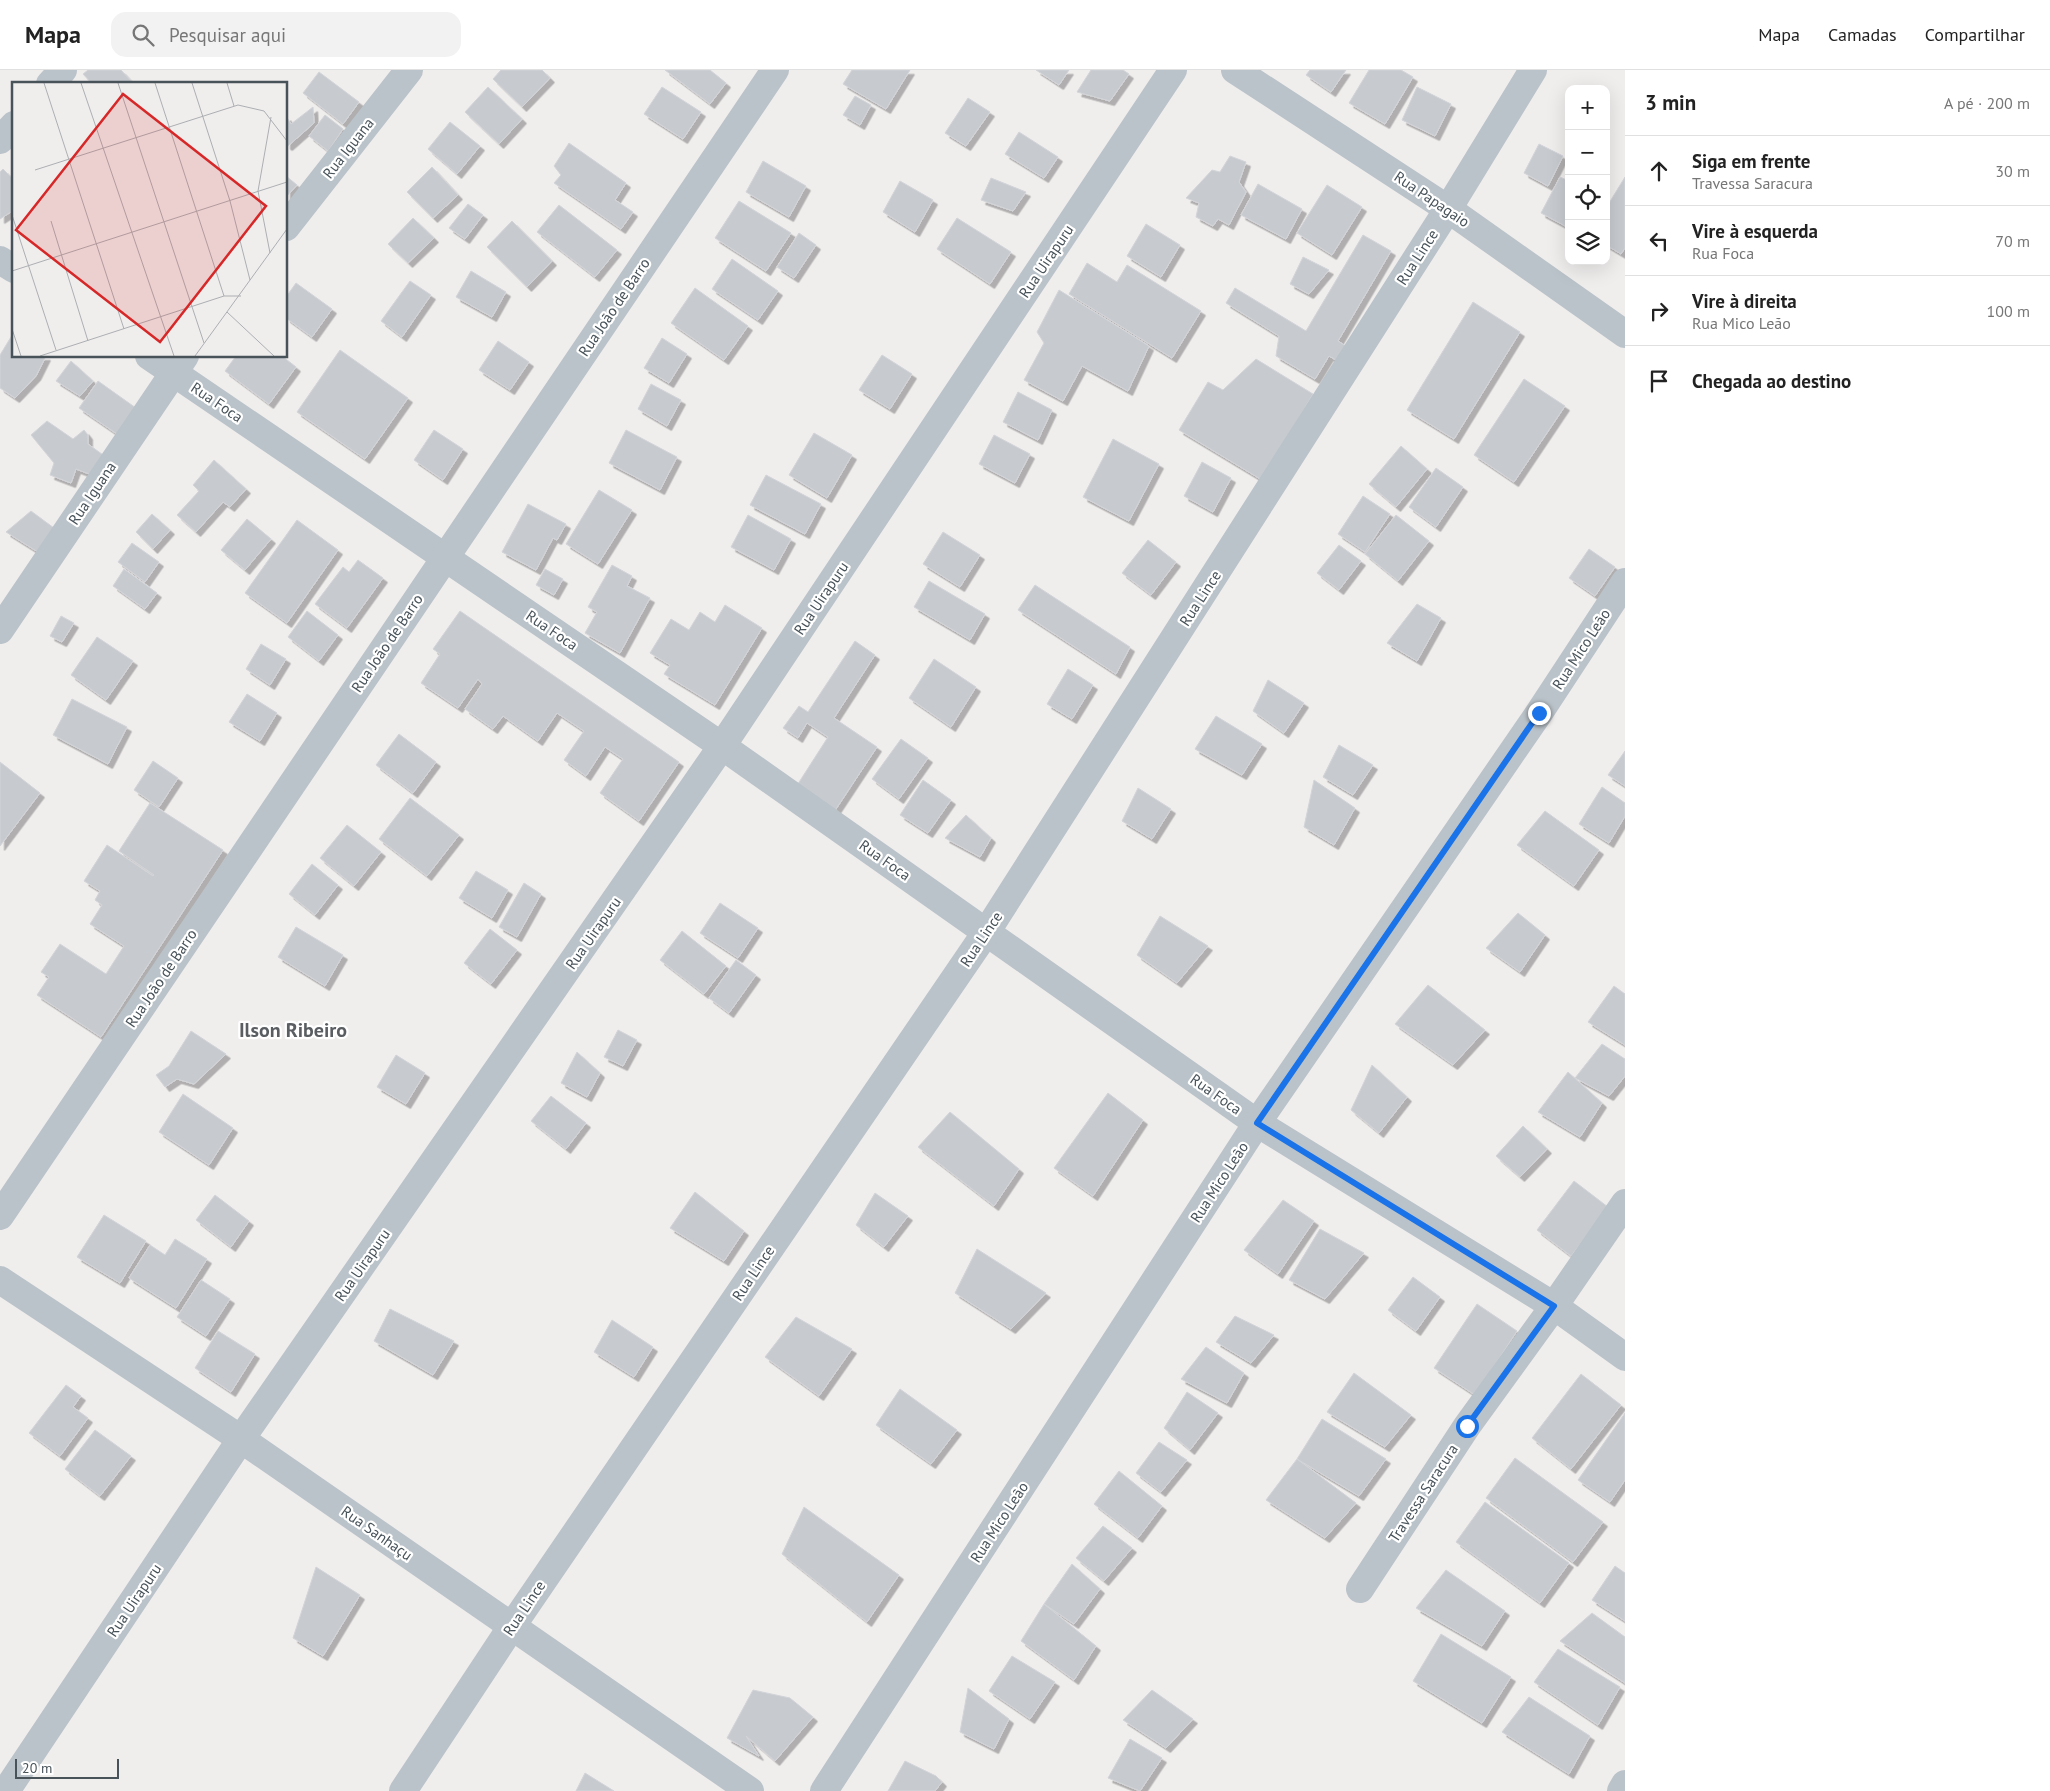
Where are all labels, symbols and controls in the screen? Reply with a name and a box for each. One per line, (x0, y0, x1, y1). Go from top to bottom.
search box (111, 12, 461, 57)
text: Mapa (25, 19, 81, 50)
icon: search (129, 21, 157, 49)
text: Pesquisar aqui (169, 23, 286, 47)
text: Mapa (1758, 23, 1800, 46)
text: Camadas (1828, 23, 1897, 46)
text: Compartilhar (1925, 23, 2025, 46)
inset map (12, 82, 288, 358)
map controls (1565, 85, 1610, 265)
button: + (1565, 85, 1610, 130)
text: 3 min (1645, 89, 1696, 116)
text: A pé · 200 m (1944, 93, 2030, 113)
street label: Rua Iguana (318, 114, 378, 182)
button: − (1565, 130, 1610, 175)
text: Siga em frente (1692, 149, 1810, 173)
icon: ahead (1645, 157, 1673, 185)
text: 30 m (1995, 161, 2030, 181)
street label: Rua Papagaio (1391, 167, 1473, 231)
text: Travessa Saracura (1692, 173, 1813, 193)
button: locate (1565, 175, 1610, 220)
text: Vire à esquerda (1692, 219, 1818, 243)
button: layers (1565, 220, 1610, 265)
street label: Rua Uirapuru (1015, 221, 1077, 301)
street label: Rua Lince (1392, 226, 1442, 288)
icon: left (1645, 227, 1673, 255)
text: 70 m (1995, 231, 2030, 251)
text: Rua Foca (1692, 243, 1754, 263)
street label: Rua João de Barro (574, 254, 654, 360)
text: Vire à direita (1692, 289, 1797, 313)
icon: right (1645, 297, 1673, 325)
text: 100 m (1987, 301, 2030, 321)
text: Rua Mico Leão (1692, 313, 1791, 333)
icon: arrive (1645, 367, 1673, 395)
text: Chegada ao destino (1692, 369, 1851, 393)
street label: Rua Foca (188, 378, 246, 426)
street label: Rua Iguana (64, 458, 120, 528)
street label: Rua Uirapuru (790, 558, 852, 638)
street label: Rua Lince (1175, 567, 1225, 629)
street label: Rua João de Barro (347, 590, 427, 696)
street label: Rua Mico Leão (1548, 605, 1614, 693)
street label: Rua Foca (523, 606, 581, 654)
route end (1528, 702, 1551, 725)
street label: Rua Foca (856, 835, 914, 885)
street label: Rua Uirapuru (561, 893, 625, 973)
street label: Rua Lince (956, 908, 1006, 970)
street label: Rua João de Barro (121, 925, 201, 1031)
district label: Ilson Ribeiro (239, 1017, 347, 1043)
street label: Rua Foca (1187, 1069, 1245, 1119)
street label: Rua Mico Leão (1186, 1138, 1252, 1226)
street label: Rua Uirapuru (330, 1225, 394, 1305)
street label: Rua Lince (728, 1242, 778, 1304)
route start (1456, 1415, 1479, 1438)
street label: Travessa Saracura (1384, 1440, 1462, 1546)
street label: Rua Mico Leão (966, 1478, 1032, 1566)
street label: Rua Sanhaçu (338, 1502, 416, 1564)
street label: Rua Uirapuru (103, 1560, 165, 1640)
street label: Rua Lince (499, 1577, 549, 1639)
scale bar (15, 1756, 119, 1779)
text: 20 m (22, 1759, 52, 1777)

